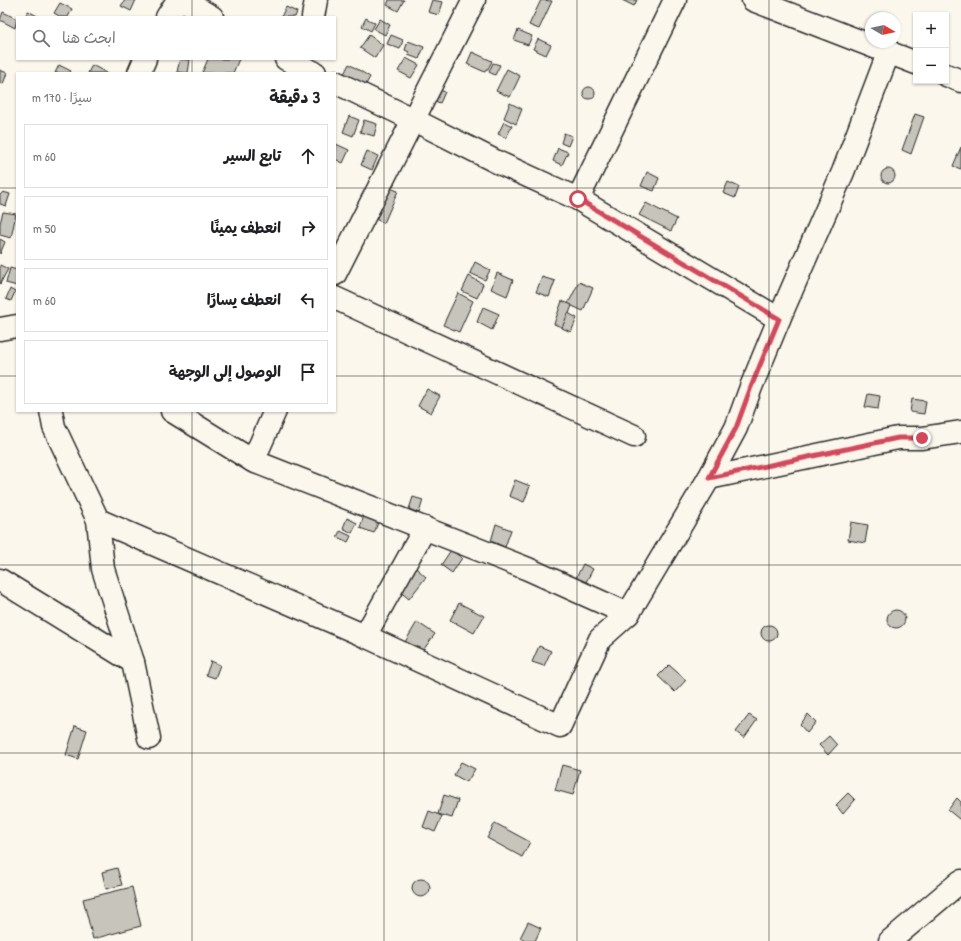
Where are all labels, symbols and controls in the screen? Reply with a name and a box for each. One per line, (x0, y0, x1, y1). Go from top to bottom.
north arrow (865, 12, 901, 48)
map controls (913, 12, 949, 84)
button: + (913, 12, 949, 48)
search box (16, 16, 336, 60)
icon: search (30, 27, 52, 49)
text: ابحث هنا (62, 27, 116, 48)
button: − (913, 48, 949, 84)
text: 3 دقيقة (269, 85, 320, 108)
text: سيرًا · 170 m (32, 88, 92, 106)
text: تابع السير (224, 145, 281, 166)
icon: ahead (297, 145, 319, 167)
text: 60 m (33, 147, 56, 165)
route start (569, 190, 587, 208)
text: انعطف يمينًا (211, 217, 281, 238)
icon: right (297, 217, 319, 239)
text: 50 m (33, 219, 56, 237)
text: انعطف يسارًا (207, 289, 281, 310)
icon: left (297, 289, 319, 311)
text: 60 m (33, 291, 56, 309)
text: الوصول إلى الوجهة (169, 361, 281, 382)
icon: arrive (297, 361, 319, 383)
route end (913, 429, 931, 447)

